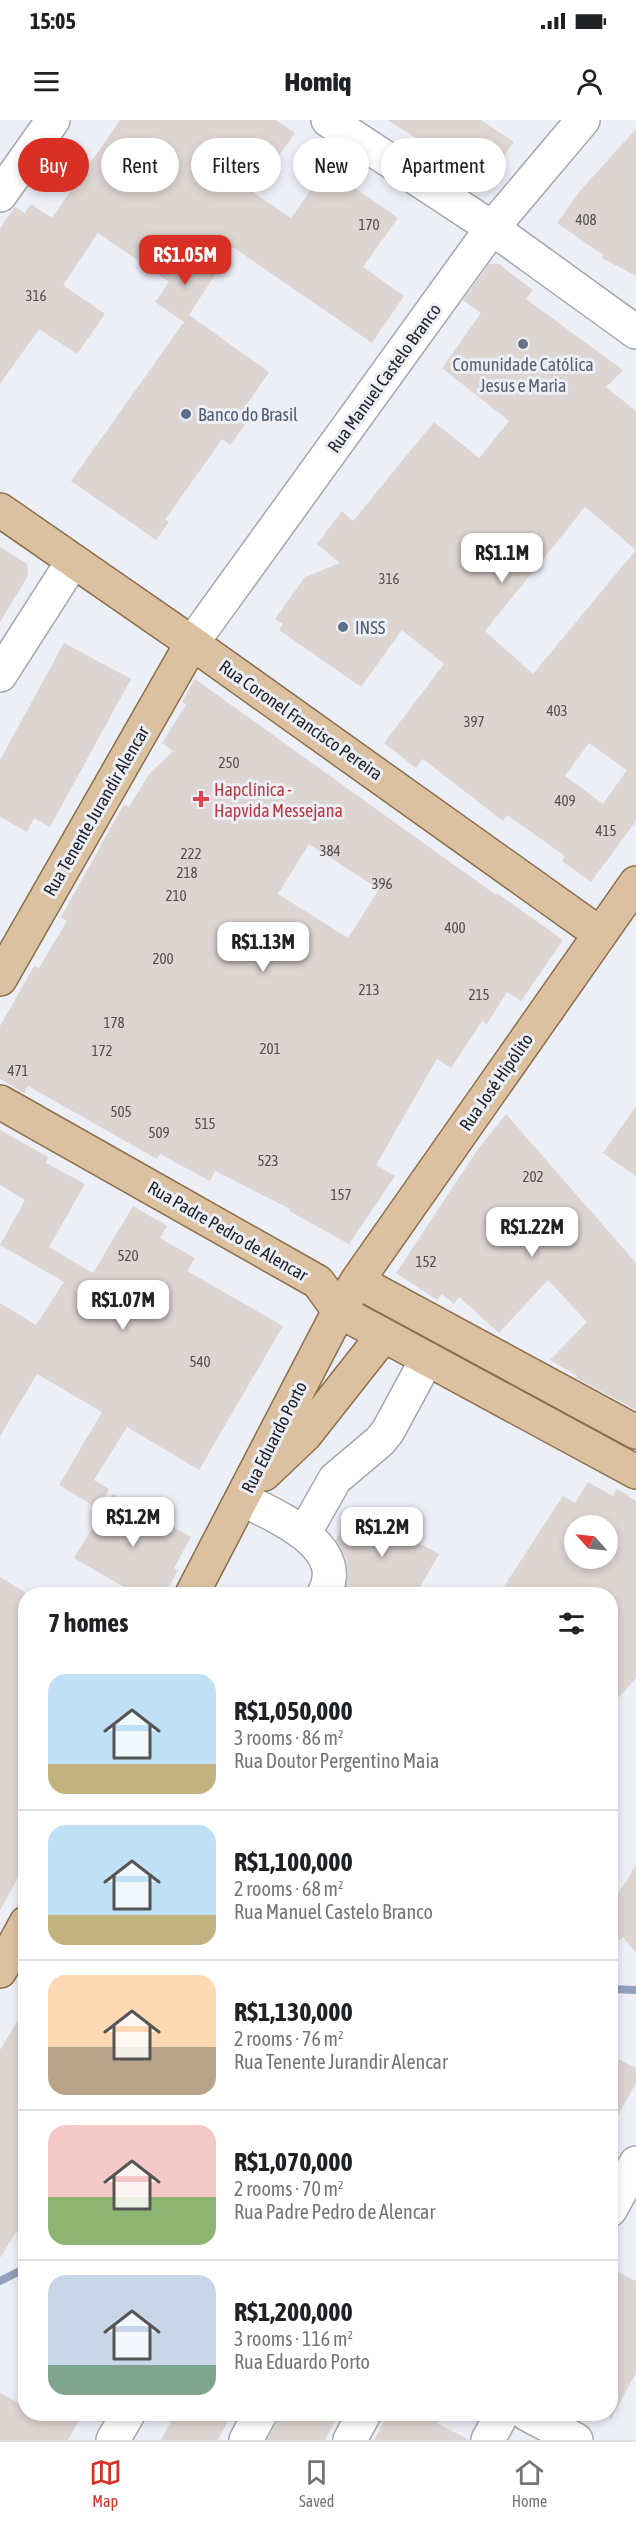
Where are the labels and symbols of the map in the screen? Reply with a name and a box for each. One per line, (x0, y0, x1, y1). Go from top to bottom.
house number: 408 (575, 211, 597, 228)
house number: 170 (358, 216, 380, 233)
pin: R$1.05M (130, 235, 240, 286)
house number: 316 (25, 287, 47, 304)
street label: Rua Manuel Castelo Branco (323, 299, 445, 457)
marker: Comunidade Católica Jesus e Maria (516, 337, 530, 351)
place label: Comunidade Católica Jesus e Maria (452, 354, 594, 396)
place label: Banco do Brasil (198, 404, 298, 425)
marker: Banco do Brasil (179, 407, 193, 421)
pin: R$1.1M (453, 533, 551, 584)
house number: 316 (378, 570, 400, 587)
place label: INSS (355, 617, 386, 638)
marker: INSS (336, 620, 350, 634)
street label: Rua Coronel Francisco Pereira (215, 656, 387, 784)
house number: 403 (546, 702, 568, 719)
house number: 397 (463, 713, 485, 730)
street label: Rua Tenente Jurandir Alencar (39, 722, 154, 900)
house number: 250 (218, 754, 240, 771)
place label: Hapclínica - Hapvida Messejana (214, 779, 343, 821)
marker: Hapclínica - Hapvida Messejana (192, 790, 210, 808)
house number: 409 (554, 792, 576, 809)
house number: 415 (595, 822, 617, 839)
house number: 384 (319, 842, 341, 859)
house number: 222 (180, 845, 202, 862)
house number: 218 (176, 864, 198, 881)
house number: 396 (371, 875, 393, 892)
house number: 210 (165, 887, 187, 904)
house number: 400 (444, 919, 466, 936)
pin: R$1.13M (208, 922, 318, 973)
house number: 200 (152, 950, 174, 967)
house number: 213 (358, 981, 380, 998)
house number: 215 (468, 986, 490, 1003)
house number: 178 (103, 1014, 125, 1031)
street label: Rua José Hipólito (455, 1029, 537, 1135)
house number: 201 (259, 1040, 281, 1057)
house number: 172 (91, 1042, 113, 1059)
house number: 471 (7, 1062, 29, 1079)
house number: 505 (110, 1103, 132, 1120)
house number: 515 (194, 1115, 216, 1132)
house number: 509 (148, 1124, 170, 1141)
house number: 523 (257, 1152, 279, 1169)
house number: 202 (522, 1168, 544, 1185)
street label: Rua Padre Pedro de Alencar (144, 1177, 312, 1286)
house number: 157 (330, 1186, 352, 1203)
pin: R$1.22M (477, 1207, 587, 1258)
house number: 520 (117, 1247, 139, 1264)
house number: 152 (415, 1253, 437, 1270)
pin: R$1.07M (68, 1280, 178, 1331)
house number: 540 (189, 1353, 211, 1370)
street label: Rua Eduardo Porto (237, 1378, 311, 1496)
pin: R$1.2M (84, 1497, 182, 1548)
pin: R$1.2M (333, 1507, 431, 1558)
north arrow (564, 1515, 618, 1569)

